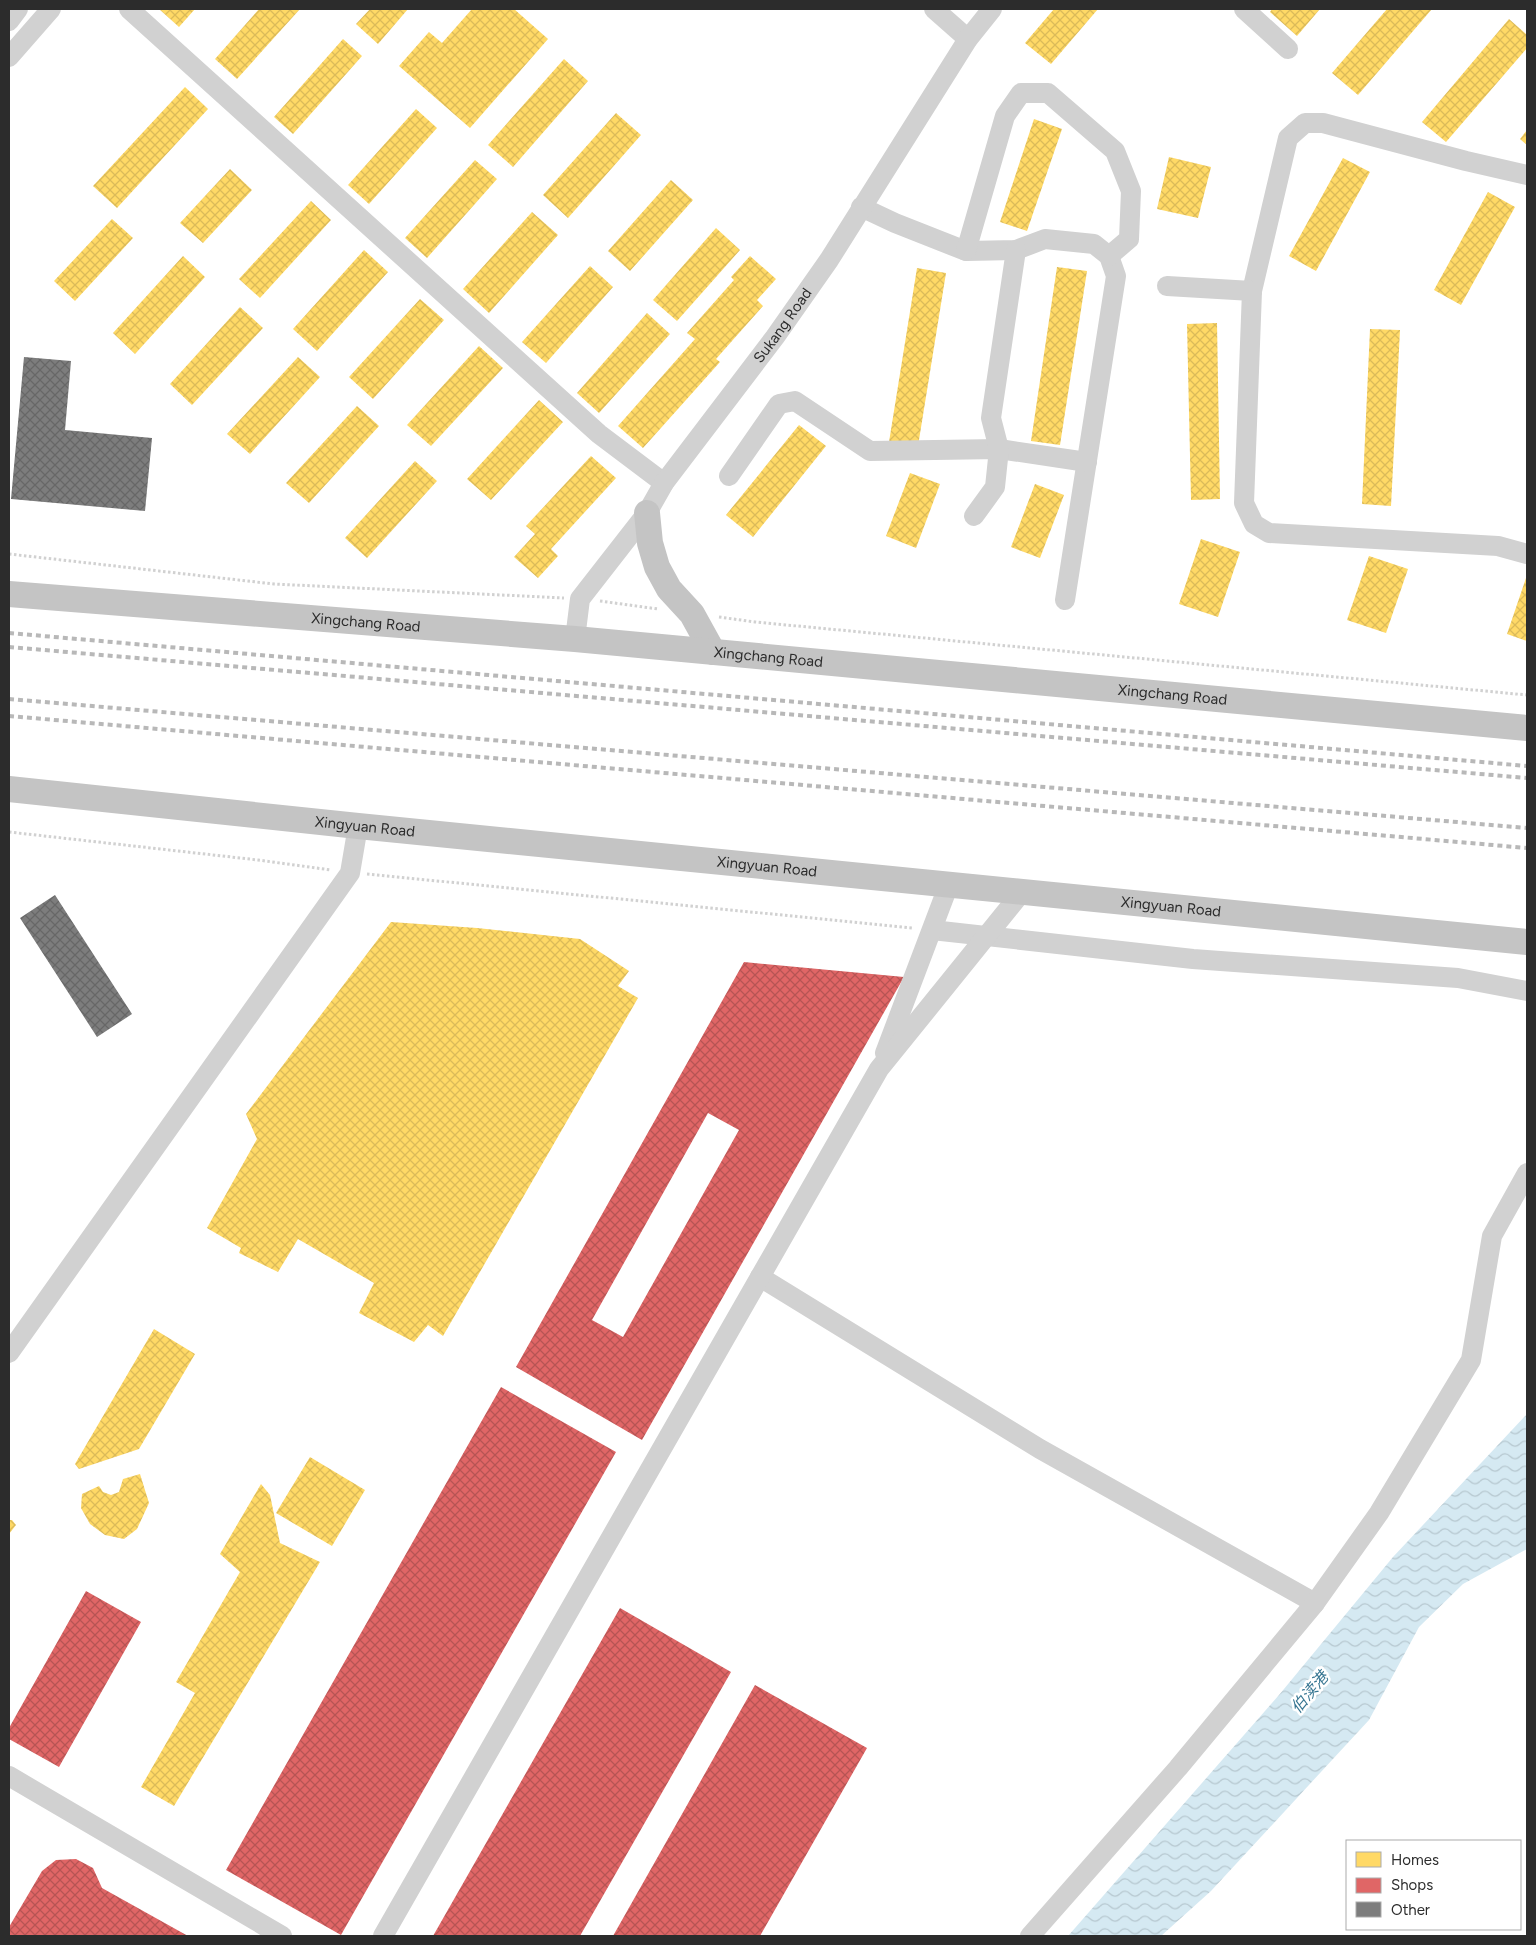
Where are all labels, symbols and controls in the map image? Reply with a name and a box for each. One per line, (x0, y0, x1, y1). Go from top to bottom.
street label: Sukang Road (750, 285, 815, 366)
street label: Xingchang Road (311, 609, 421, 636)
street label: Xingchang Road (713, 643, 824, 671)
street label: Xingchang Road (1117, 681, 1228, 709)
street label: Xingyuan Road (314, 812, 416, 841)
street label: Xingyuan Road (716, 853, 818, 881)
street label: Xingyuan Road (1120, 893, 1222, 921)
water label: 伯渎港 (1287, 1666, 1333, 1717)
legend (1346, 1840, 1521, 1930)
text: Homes (1391, 1851, 1439, 1869)
text: Shops (1391, 1876, 1433, 1894)
text: Other (1391, 1901, 1430, 1919)

